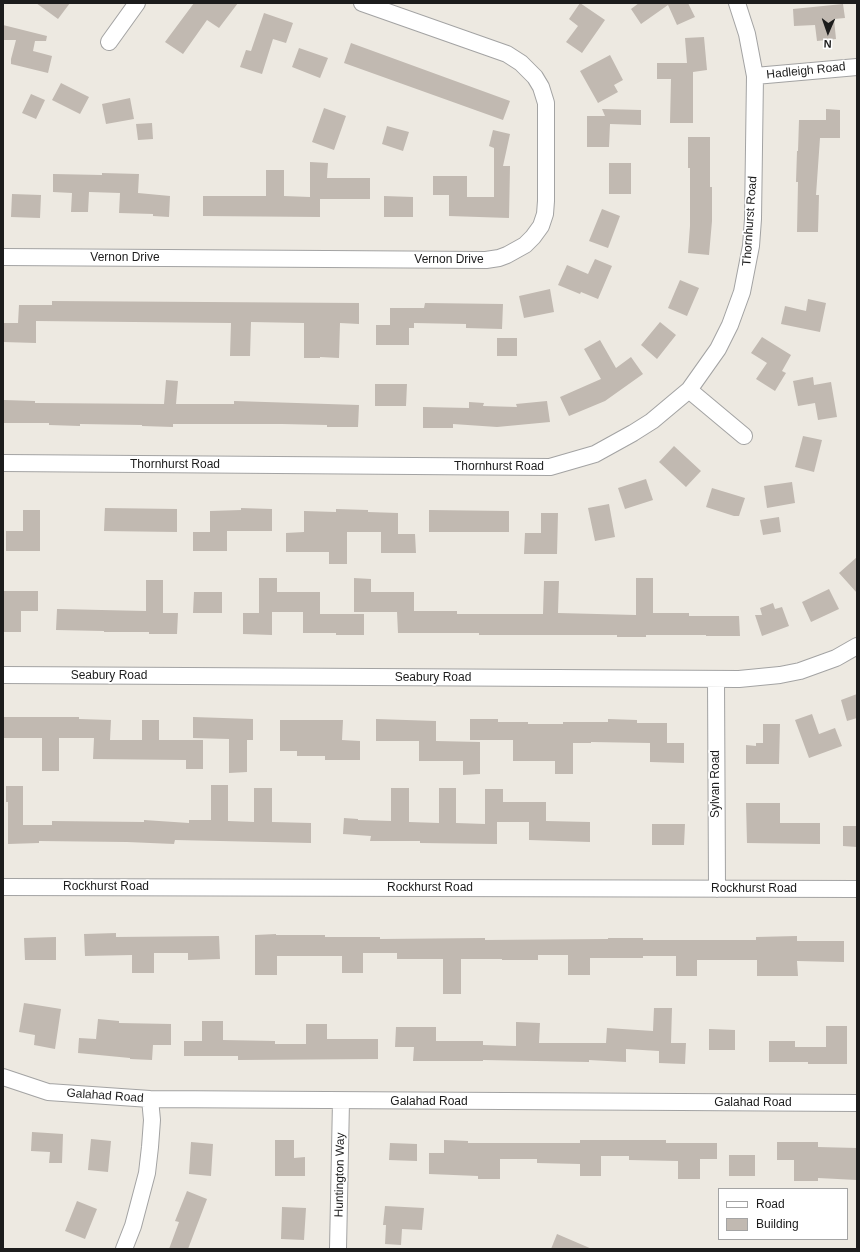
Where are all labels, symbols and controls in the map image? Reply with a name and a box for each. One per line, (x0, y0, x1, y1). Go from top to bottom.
north arrow (808, 12, 848, 52)
text: N (823, 38, 832, 50)
street label: Hadleigh Road (766, 60, 846, 82)
street label: Thornhurst Road (740, 176, 760, 266)
street label: Vernon Drive (90, 251, 160, 265)
street label: Vernon Drive (414, 253, 484, 267)
street label: Thornhurst Road (130, 458, 220, 472)
street label: Thornhurst Road (454, 460, 544, 474)
street label: Seabury Road (71, 669, 147, 683)
street label: Seabury Road (395, 671, 471, 685)
street label: Sylvan Road (709, 750, 723, 818)
street label: Rockhurst Road (63, 880, 149, 894)
street label: Rockhurst Road (387, 881, 473, 895)
street label: Rockhurst Road (711, 882, 797, 896)
street label: Galahad Road (66, 1086, 144, 1106)
street label: Galahad Road (390, 1095, 468, 1109)
street label: Galahad Road (714, 1096, 792, 1110)
street label: Huntington Way (332, 1132, 348, 1218)
legend (718, 1188, 848, 1240)
text: Road (756, 1197, 785, 1211)
text: Building (756, 1217, 799, 1231)

